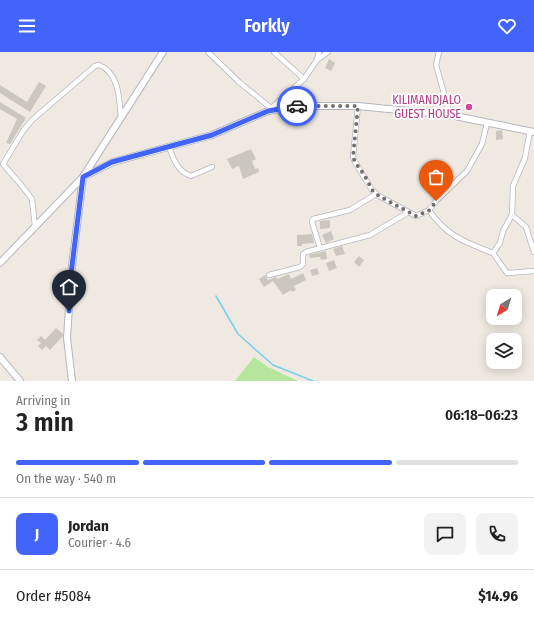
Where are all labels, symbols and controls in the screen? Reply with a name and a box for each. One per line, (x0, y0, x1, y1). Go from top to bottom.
icon: menu (16, 15, 38, 37)
text: Forkly (244, 15, 290, 37)
icon: heart (496, 15, 518, 37)
courier (277, 86, 317, 126)
place label: KILIMANDJALO GUEST HOUSE (392, 93, 461, 121)
icon: car (286, 95, 308, 117)
marker: KILIMANDJALO GUEST HOUSE (464, 102, 474, 112)
pin (419, 160, 453, 201)
icon: bag (425, 166, 447, 188)
pin (52, 270, 86, 311)
icon: home (58, 276, 80, 298)
north arrow (486, 289, 522, 325)
map controls (486, 289, 522, 369)
button: layers (486, 333, 522, 369)
text: Arriving in (16, 393, 70, 408)
text: 06:18–06:23 (445, 406, 518, 424)
text: 3 min (16, 407, 74, 438)
text: On the way · 540 m (16, 471, 116, 486)
button: chat (424, 513, 466, 555)
button: phone (476, 513, 518, 555)
text: Jordan (68, 517, 109, 535)
text: J (35, 525, 39, 543)
text: Courier · 4.6 (68, 535, 131, 550)
text: Order #5084 (16, 587, 91, 605)
text: $14.96 (478, 587, 518, 605)

